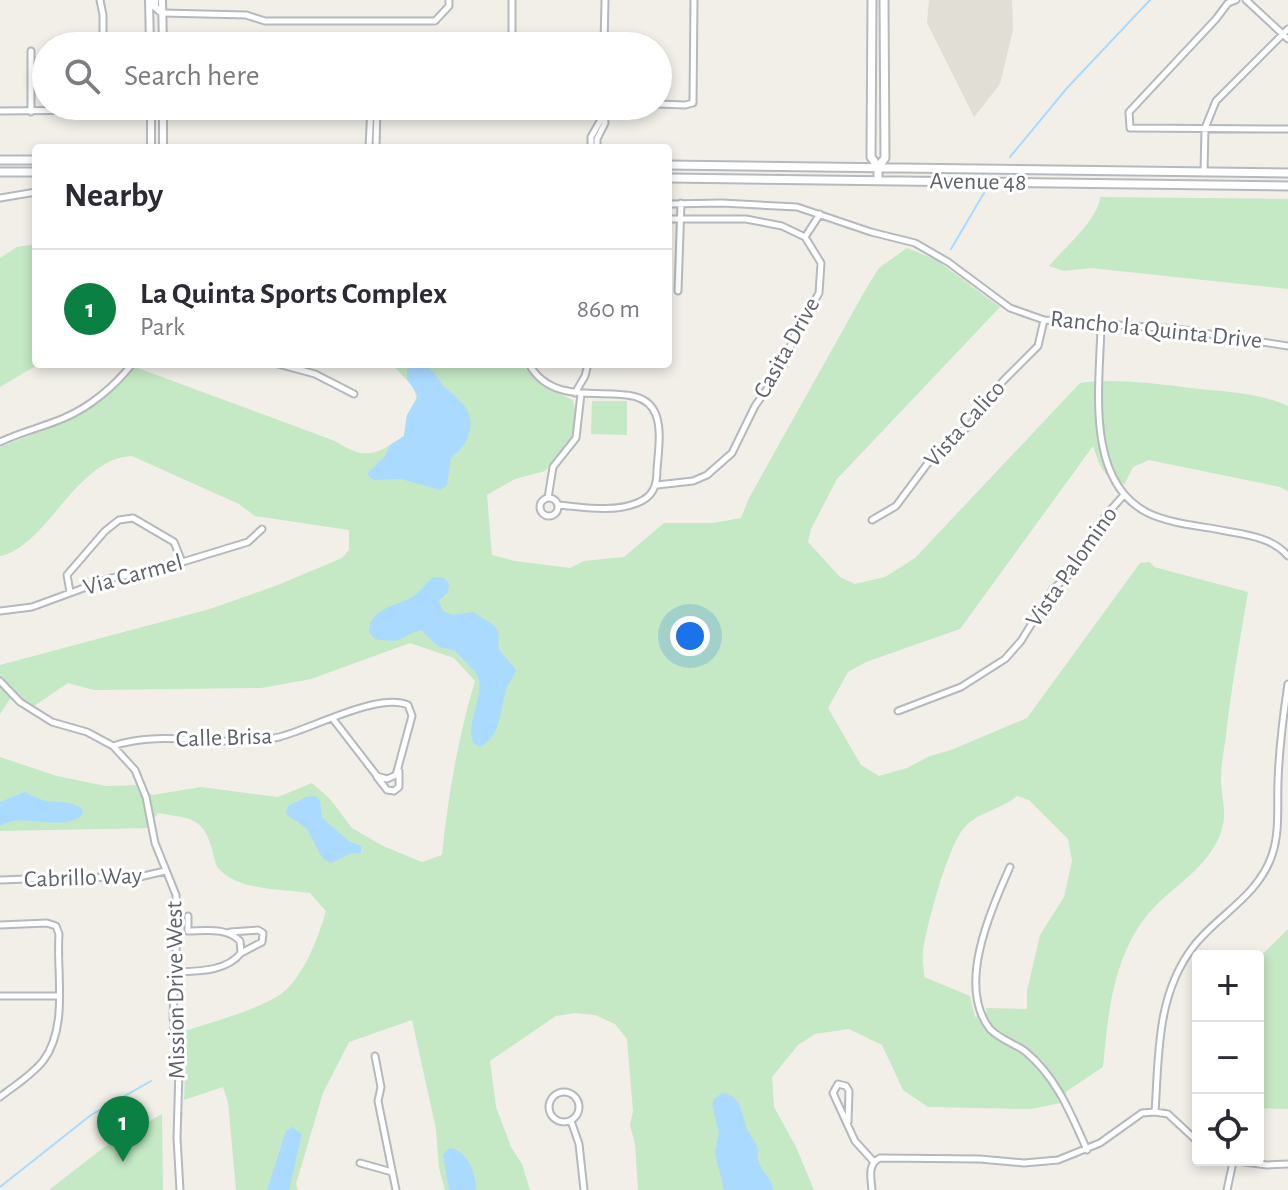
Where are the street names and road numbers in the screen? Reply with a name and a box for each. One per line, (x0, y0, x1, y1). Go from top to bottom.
street label: Avenue 48 (929, 169, 1027, 195)
street label: Casita Drive (750, 294, 824, 402)
street label: Rancho la Quinta Drive (1049, 307, 1263, 353)
street label: Vista Calico (920, 376, 1010, 472)
street label: Vista Palomino (1022, 503, 1122, 631)
street label: Via Carmel (81, 550, 185, 600)
street label: Calle Brisa (175, 724, 273, 752)
street label: Cabrillo Way (24, 864, 142, 892)
street label: Mission Drive West (162, 900, 190, 1079)

